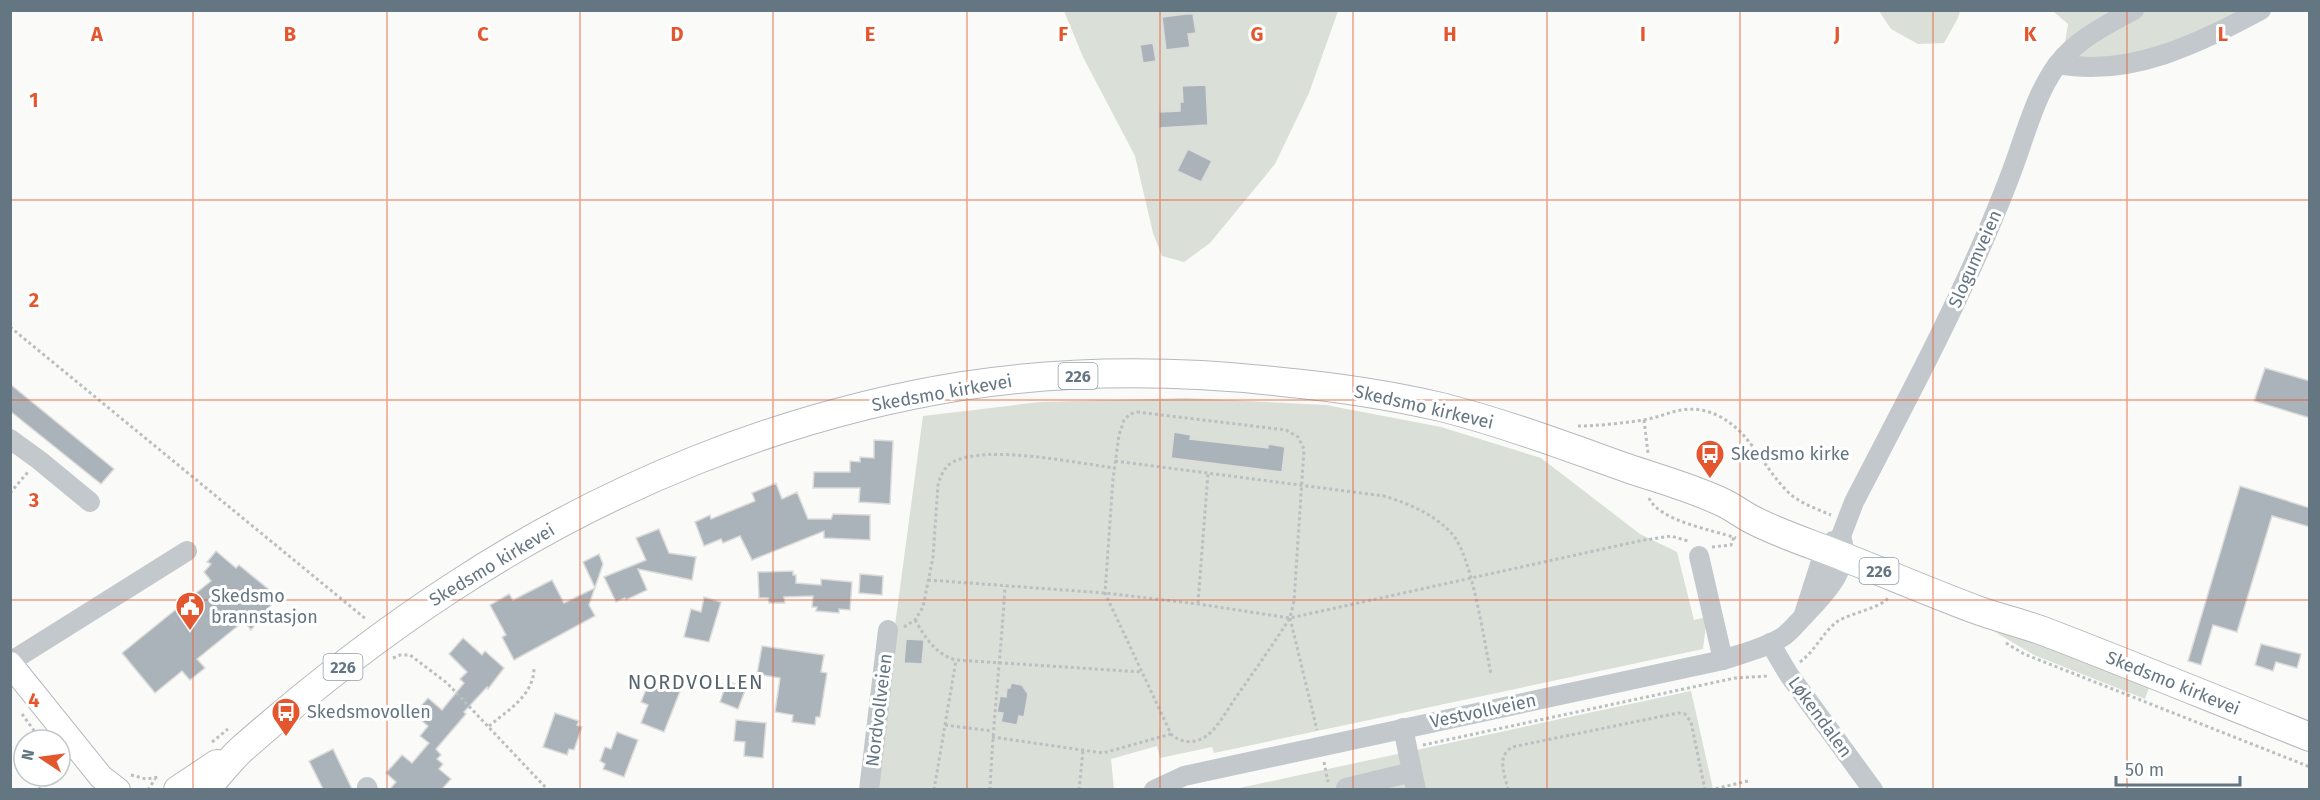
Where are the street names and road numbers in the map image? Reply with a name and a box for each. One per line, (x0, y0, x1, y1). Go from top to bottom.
street label: Slogumveien (1944, 207, 2006, 311)
road number: 226 (1058, 363, 1098, 389)
street label: Skedsmo kirkevei (870, 370, 1014, 416)
street label: Skedsmo kirkevei (1352, 380, 1496, 434)
street label: Skedsmo kirkevei (425, 519, 559, 611)
road number: 226 (1860, 558, 1898, 584)
street label: Skedsmo kirkevei (2103, 646, 2243, 720)
street label: Nordvollveien (861, 652, 897, 768)
road number: 226 (324, 654, 362, 680)
street label: Løkendalen (1783, 672, 1857, 762)
street label: Vestvollveien (1428, 689, 1538, 733)

